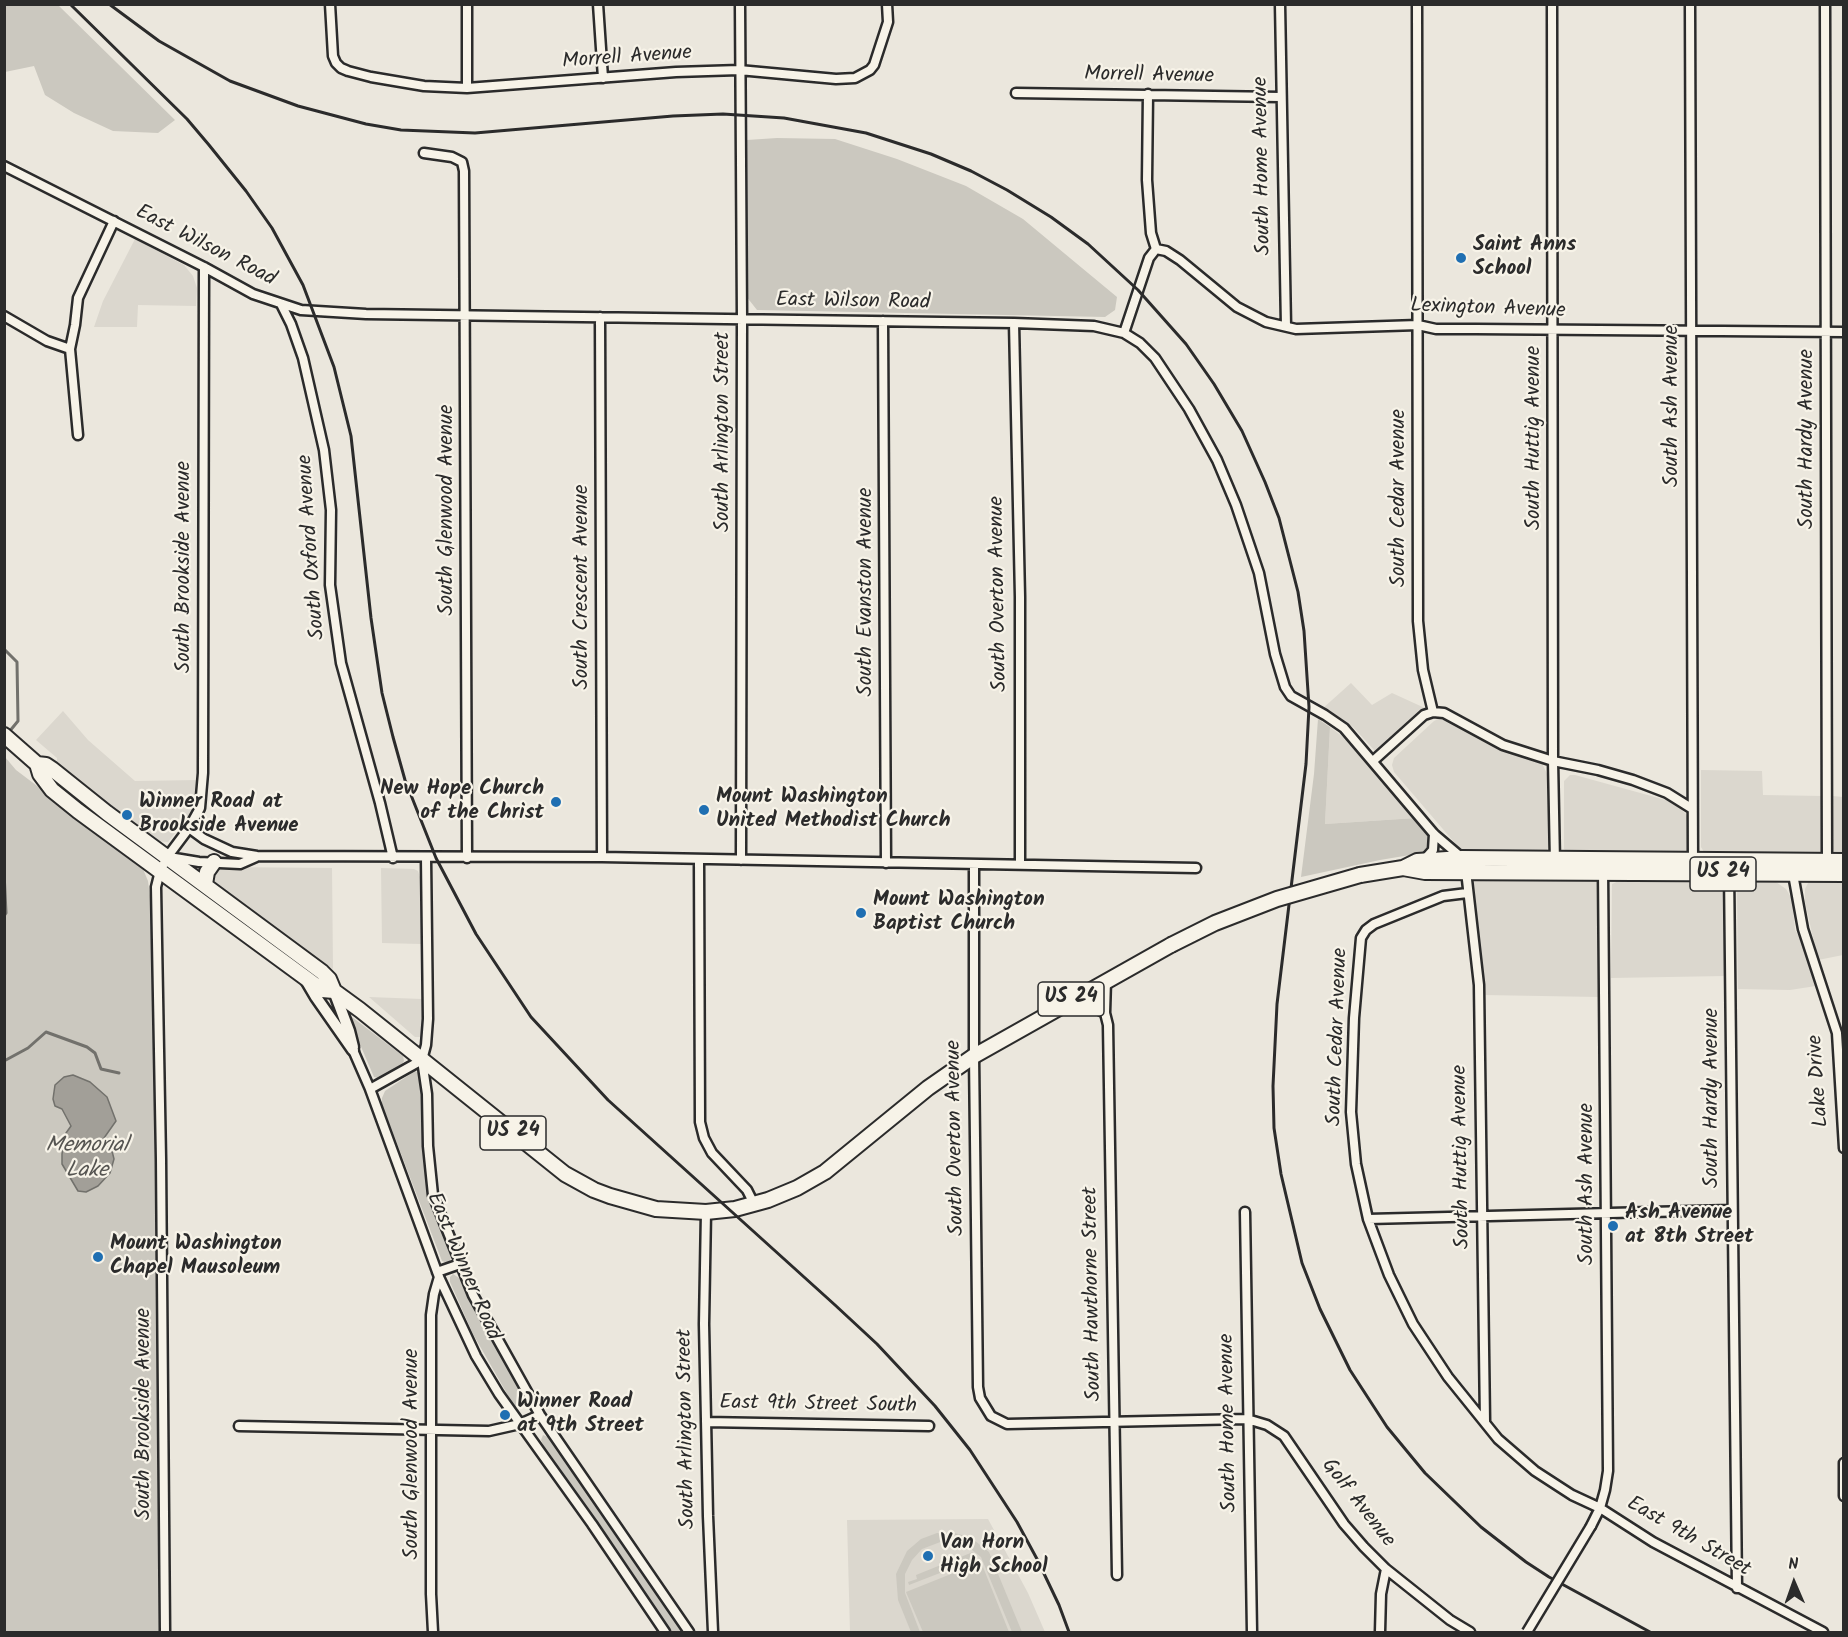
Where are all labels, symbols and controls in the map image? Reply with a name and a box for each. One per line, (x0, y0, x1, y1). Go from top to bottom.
street label: Morrell Avenue (561, 42, 693, 76)
street label: Morrell Avenue (1084, 63, 1214, 91)
street label: South Home Avenue (1250, 77, 1278, 255)
street label: East Wilson Road (131, 201, 279, 293)
place label: Saint Anns School (1473, 233, 1576, 283)
marker: Saint Anns School (1454, 251, 1468, 265)
street label: East Wilson Road (776, 289, 930, 317)
street label: Lexington Avenue (1410, 295, 1566, 325)
street label: South Ash Avenue (1660, 325, 1686, 487)
street label: South Arlington Street (711, 332, 737, 532)
street label: South Huttig Avenue (1522, 346, 1548, 530)
street label: South Hardy Avenue (1795, 349, 1821, 529)
street label: South Glenwood Avenue (435, 404, 461, 616)
street label: South Cedar Avenue (1387, 409, 1413, 587)
street label: South Oxford Avenue (294, 454, 332, 640)
street label: South Brookside Avenue (172, 461, 198, 673)
street label: South Crescent Avenue (570, 485, 596, 689)
street label: South Evanston Avenue (854, 488, 880, 696)
street label: South Overton Avenue (986, 496, 1014, 692)
place label: New Hope Church of the Christ (380, 777, 544, 827)
place label: Mount Washington United Methodist Church (716, 785, 951, 835)
place label: Winner Road at Brookside Avenue (139, 790, 299, 840)
marker: New Hope Church of the Christ (549, 795, 563, 809)
marker: Mount Washington United Methodist Church (697, 803, 711, 817)
marker: Winner Road at Brookside Avenue (120, 808, 134, 822)
road number: US 24 (1690, 857, 1756, 891)
place label: Mount Washington Baptist Church (873, 888, 1045, 938)
marker: Mount Washington Baptist Church (854, 906, 868, 920)
street label: South Cedar Avenue (1323, 948, 1355, 1126)
road number: US 24 (1038, 982, 1104, 1016)
street label: South Hardy Avenue (1700, 1008, 1726, 1188)
street label: Lake Drive (1804, 1034, 1836, 1128)
street label: South Overton Avenue (943, 1040, 971, 1236)
street label: South Huttig Avenue (1449, 1065, 1477, 1249)
street label: South Ash Avenue (1575, 1103, 1601, 1265)
road number: US 24 (480, 1116, 546, 1150)
water label: Memorial Lake (46, 1134, 128, 1186)
street label: South Hawthorne Street (1080, 1186, 1108, 1402)
street label: East Winner Road (419, 1189, 505, 1345)
place label: Ash Avenue at 8th Street (1625, 1201, 1754, 1251)
marker: Ash Avenue at 8th Street (1606, 1219, 1620, 1233)
place label: Mount Washington Chapel Mausoleum (110, 1232, 282, 1282)
marker: Mount Washington Chapel Mausoleum (91, 1250, 105, 1264)
street label: South Brookside Avenue (132, 1308, 158, 1520)
street label: South Arlington Street (674, 1329, 702, 1529)
street label: South Home Avenue (1216, 1334, 1244, 1512)
street label: South Glenwood Avenue (400, 1348, 426, 1560)
place label: Winner Road at 9th Street (517, 1390, 644, 1440)
street label: East 9th Street South (719, 1392, 917, 1420)
marker: Winner Road at 9th Street (498, 1408, 512, 1422)
street label: Golf Avenue (1315, 1455, 1399, 1553)
street label: East 9th Street (1622, 1492, 1754, 1584)
place label: Van Horn High School (940, 1531, 1048, 1581)
marker: Van Horn High School (921, 1549, 935, 1563)
text: N (1788, 1552, 1799, 1577)
north arrow (1764, 1553, 1824, 1613)

